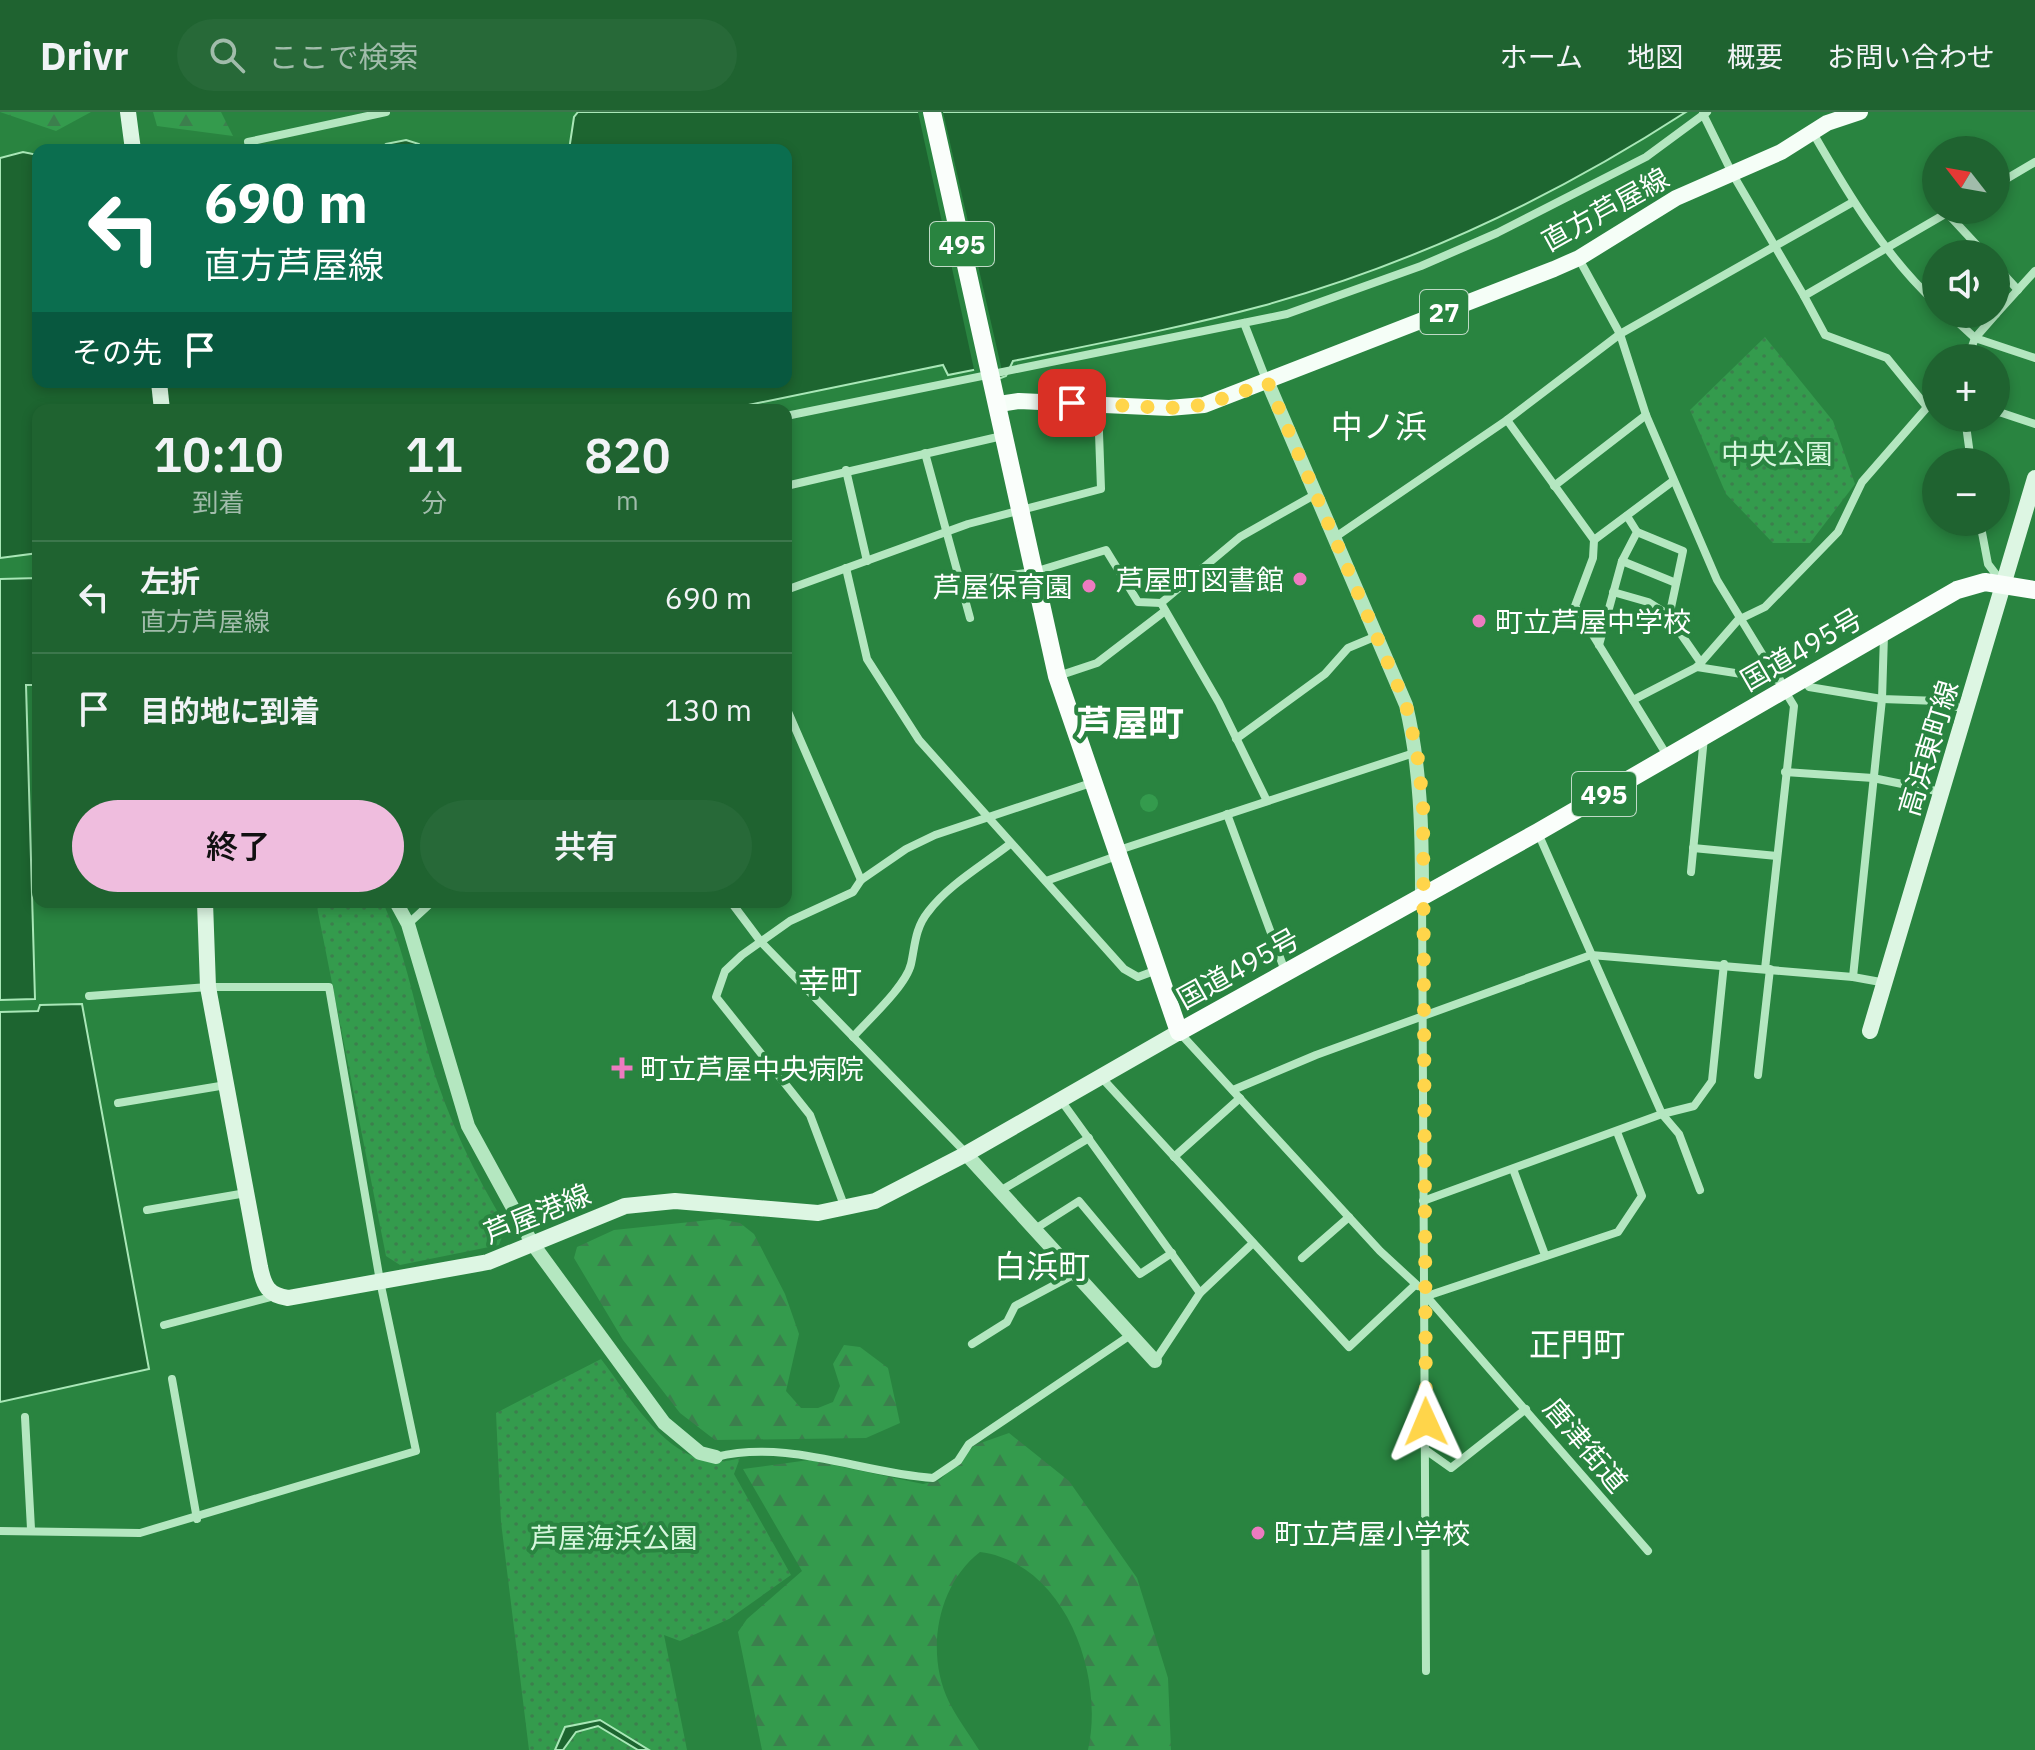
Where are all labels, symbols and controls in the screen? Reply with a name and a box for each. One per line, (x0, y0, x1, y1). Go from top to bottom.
search box (177, 19, 737, 91)
text: Drivr (40, 31, 129, 80)
icon: search (205, 33, 249, 77)
text: ここで検索 (269, 37, 419, 76)
text: ホーム (1500, 38, 1583, 75)
text: 地図 (1627, 38, 1683, 75)
text: 概要 (1727, 38, 1783, 75)
text: お問い合わせ (1827, 38, 1995, 75)
north arrow (1922, 136, 2010, 224)
map controls (1922, 136, 2010, 536)
street label: 直方芦屋線 (1535, 159, 1675, 259)
text: 690 m (204, 166, 368, 238)
icon: left (72, 176, 176, 280)
road number: 495 (930, 222, 994, 266)
button: sound (1922, 240, 2010, 328)
text: 直方芦屋線 (204, 241, 384, 288)
road number: 27 (1420, 290, 1468, 334)
icon: arrive (178, 328, 222, 372)
text: その先 (72, 332, 162, 371)
button: + (1922, 344, 2010, 432)
pin (1038, 369, 1106, 437)
icon: arrive (1050, 381, 1094, 425)
district label: 中ノ浜 (1331, 405, 1427, 447)
text: 10:10 (153, 423, 284, 485)
text: 11 (405, 423, 463, 485)
text: 820 (584, 424, 671, 486)
park label: 中央公園 (1721, 435, 1833, 472)
button: − (1922, 448, 2010, 536)
text: m (616, 483, 639, 517)
text: 到着 (193, 485, 245, 519)
text: 分 (421, 485, 447, 519)
text: 左折 (140, 561, 200, 600)
place label: 芦屋町図書館 (1116, 561, 1284, 598)
place label: 芦屋保育園 (933, 568, 1073, 605)
marker: 芦屋町図書館 (1291, 570, 1309, 588)
icon: left (72, 575, 116, 619)
marker: 芦屋保育園 (1080, 577, 1098, 595)
text: 690 m (665, 578, 752, 617)
street label: 国道495号 (1734, 599, 1868, 699)
place label: 町立芦屋中学校 (1495, 603, 1691, 640)
text: 直方芦屋線 (140, 604, 270, 638)
marker: 町立芦屋中学校 (1470, 612, 1488, 630)
street label: 高浜東町線 (1890, 676, 1966, 820)
icon: arrive (72, 687, 116, 731)
text: 130 m (665, 690, 752, 729)
text: 目的地に到着 (140, 691, 320, 730)
district label: 芦屋町 (1076, 699, 1184, 746)
road number: 495 (1572, 772, 1636, 816)
button: 終了 (72, 800, 404, 892)
button: 共有 (420, 800, 752, 892)
street label: 国道495号 (1170, 919, 1306, 1017)
district label: 幸町 (798, 960, 862, 1002)
place label: 町立芦屋中央病院 (640, 1050, 864, 1087)
marker: 町立芦屋中央病院 (611, 1057, 633, 1079)
street label: 芦屋港線 (478, 1175, 596, 1251)
district label: 白浜町 (994, 1245, 1090, 1287)
district label: 正門町 (1529, 1323, 1625, 1365)
position arrow (1384, 1380, 1468, 1464)
street label: 唐津街道 (1536, 1390, 1636, 1500)
place label: 町立芦屋小学校 (1274, 1515, 1470, 1552)
park label: 芦屋海浜公園 (530, 1519, 698, 1556)
marker: 町立芦屋小学校 (1249, 1524, 1267, 1542)

